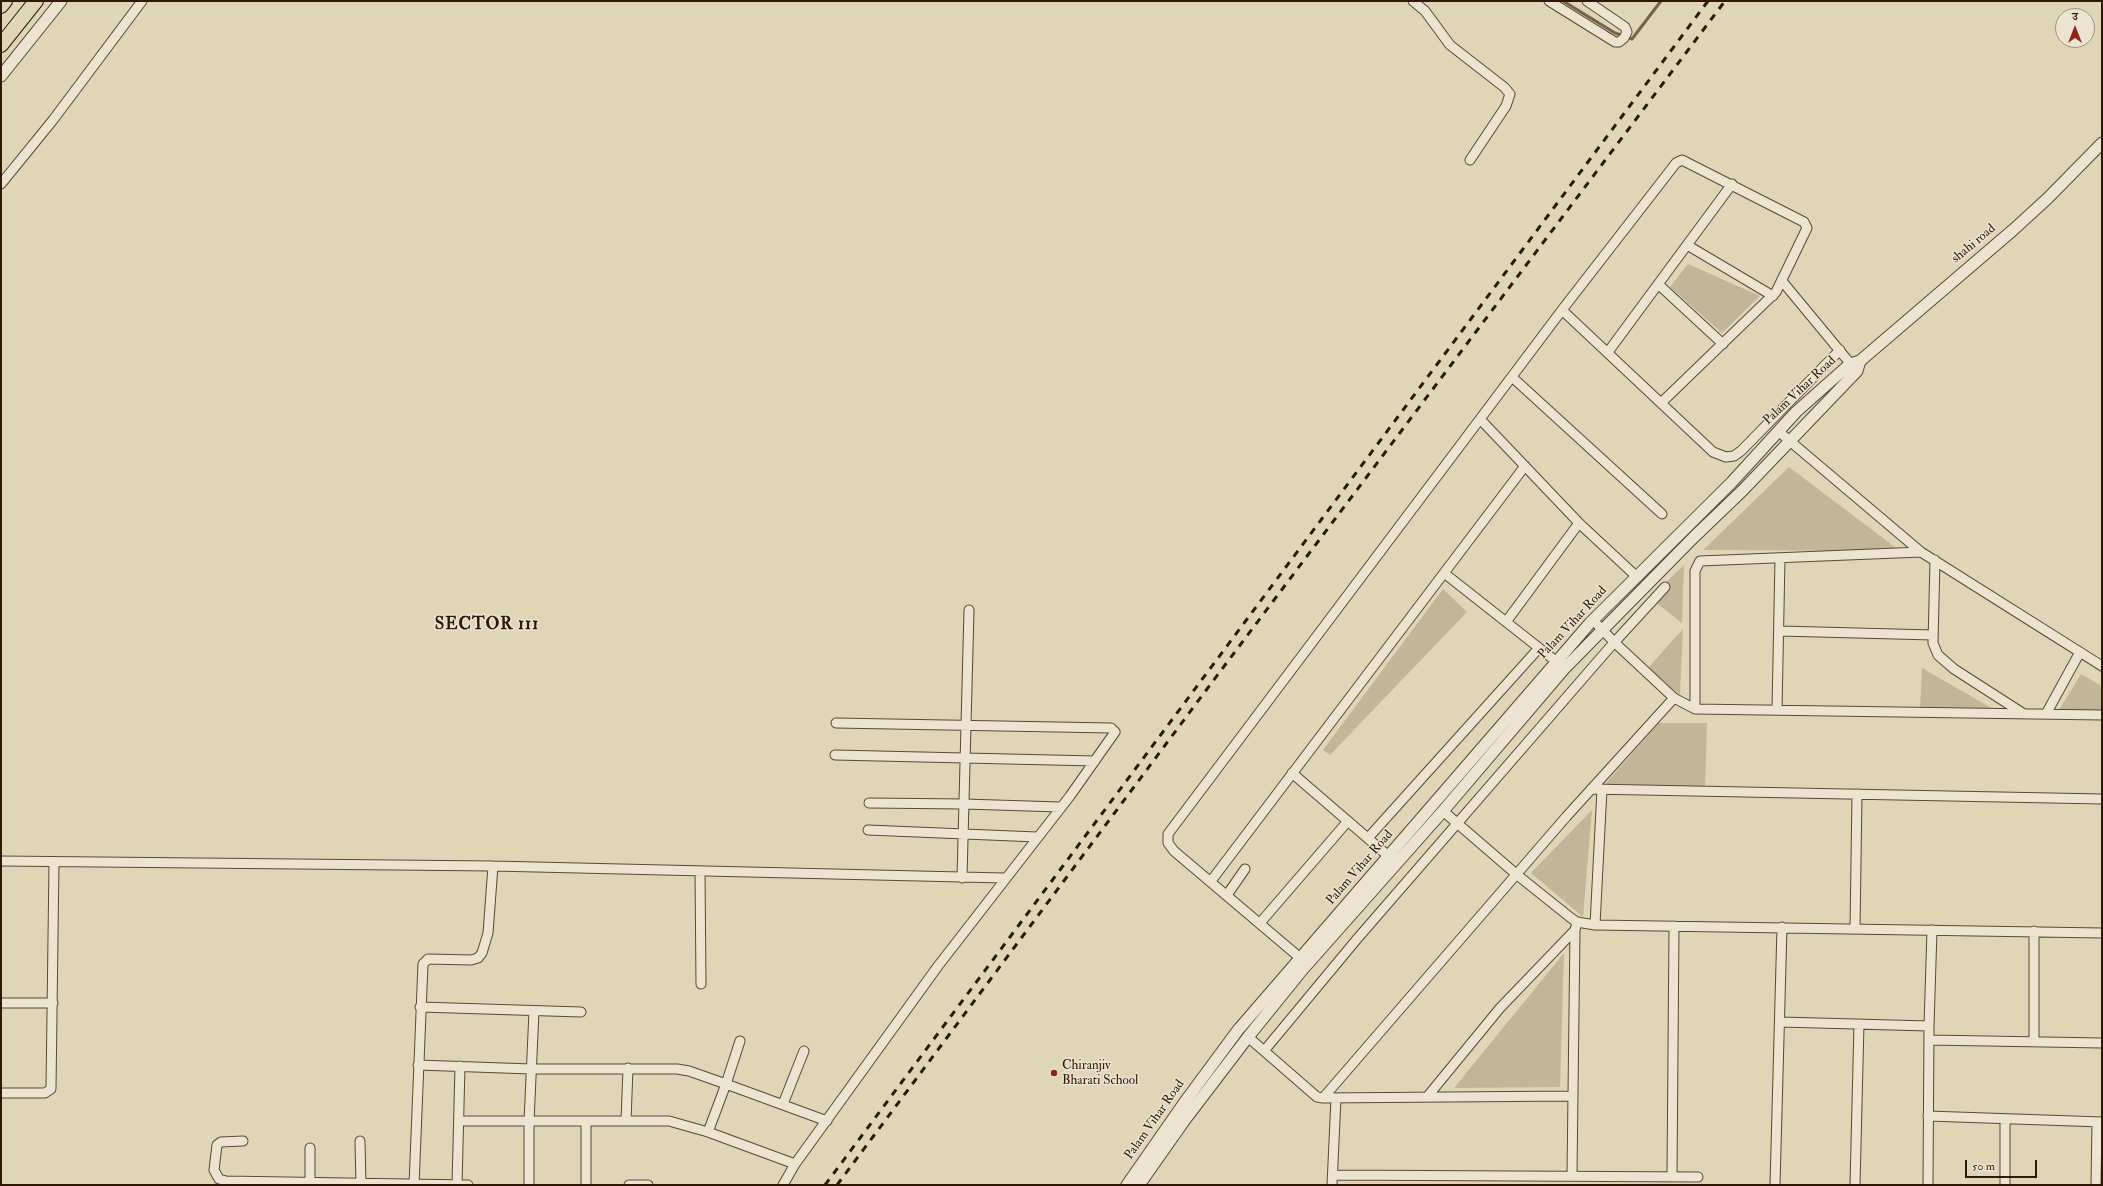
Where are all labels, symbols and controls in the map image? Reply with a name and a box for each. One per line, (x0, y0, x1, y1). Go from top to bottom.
north arrow (2055, 8, 2095, 48)
text: उ (2072, 10, 2078, 23)
street label: shahi road (1949, 221, 1999, 267)
street label: Palam Vihar Road (1760, 353, 1840, 429)
street label: Palam Vihar Road (1535, 583, 1611, 663)
district label: SECTOR 111 (435, 615, 539, 635)
street label: Palam Vihar Road (1323, 828, 1397, 908)
place label: Chiranjiv Bharati School (1062, 1058, 1138, 1089)
marker: Chiranjiv Bharati School (1049, 1068, 1059, 1078)
street label: Palam Vihar Road (1122, 1077, 1188, 1163)
scale bar (1967, 1152, 2039, 1178)
text: 50 m (1972, 1159, 1995, 1174)

